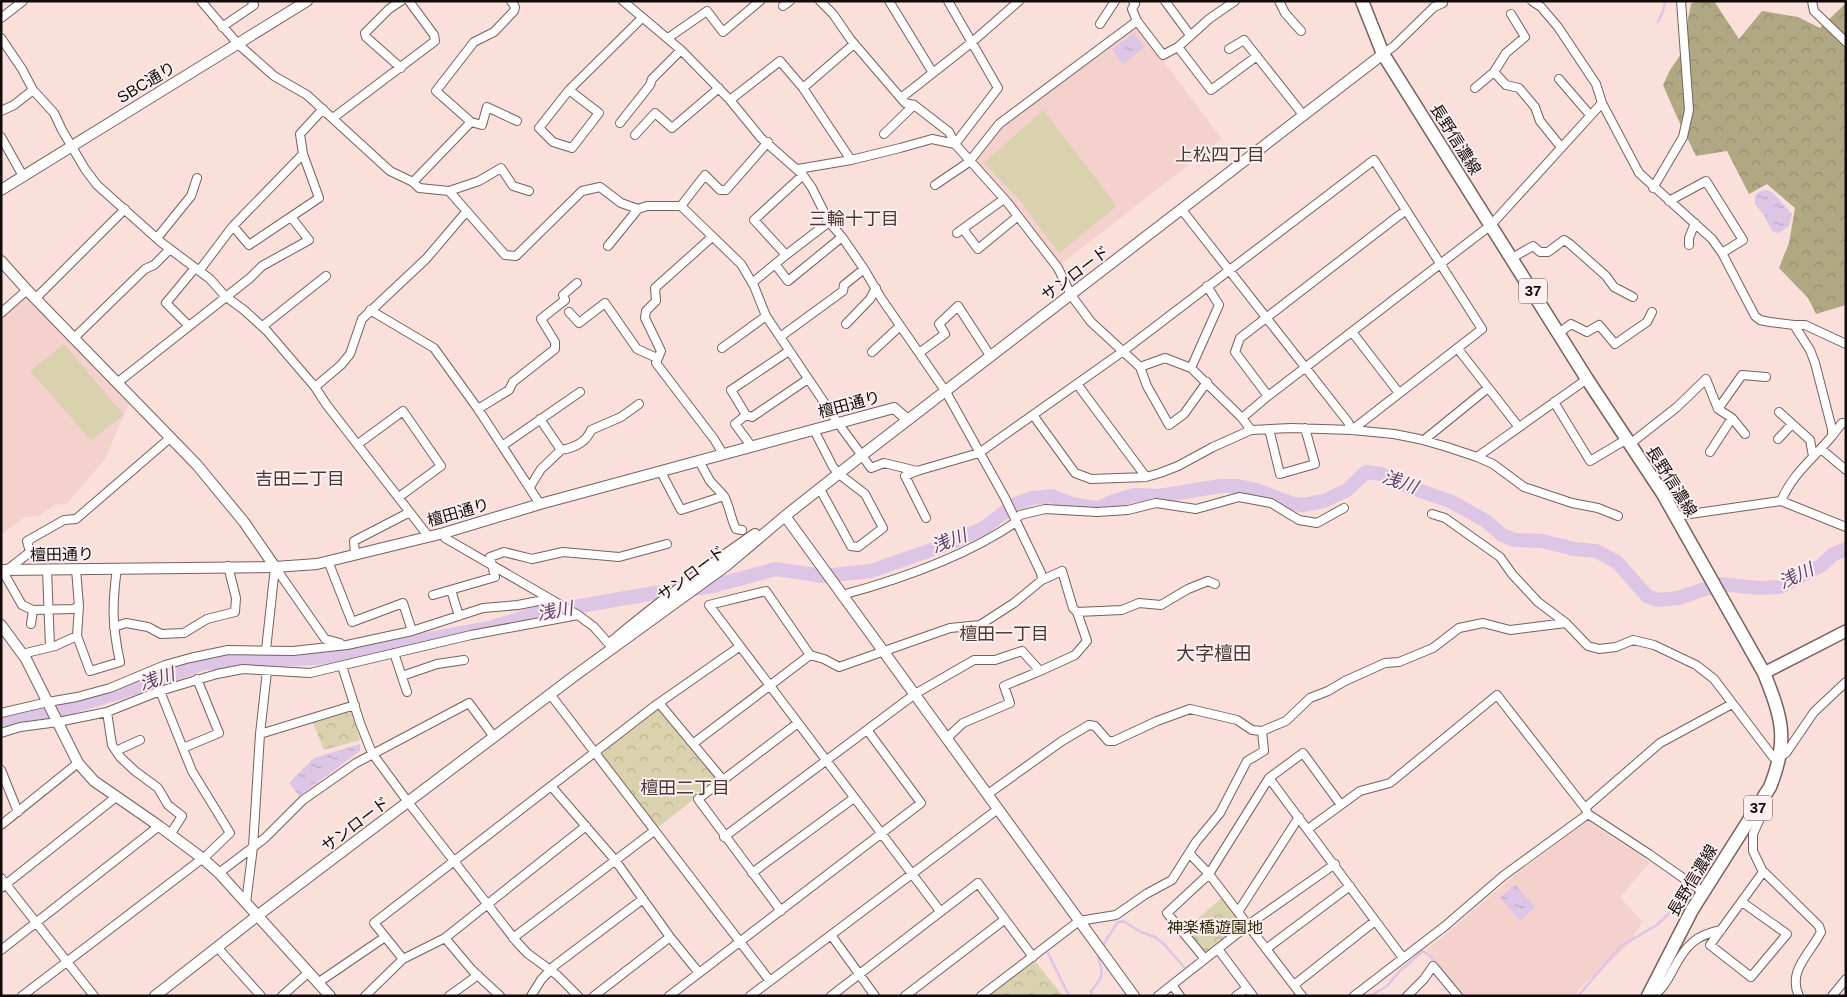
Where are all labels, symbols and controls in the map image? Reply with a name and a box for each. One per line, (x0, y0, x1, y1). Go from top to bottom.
street label: SBC通り (114, 58, 178, 106)
street label: 長野信濃線 (1427, 101, 1484, 178)
district label: 上松四丁目 (1175, 145, 1265, 165)
district label: 三輪十丁目 (809, 209, 899, 229)
street label: サンロード (1038, 243, 1112, 304)
road number: 37 (1519, 278, 1547, 304)
street label: 檀田通り (816, 388, 882, 421)
street label: 長野信濃線 (1643, 443, 1700, 520)
water label: 浅川 (1380, 467, 1422, 498)
district label: 吉田二丁目 (255, 469, 345, 489)
street label: 檀田通り (425, 495, 491, 529)
water label: 浅川 (929, 524, 971, 557)
street label: サンロード (654, 543, 728, 604)
street label: 檀田通り (30, 545, 94, 564)
water label: 浅川 (1775, 558, 1818, 593)
water label: 浅川 (536, 598, 576, 624)
district label: 檀田一丁目 (959, 624, 1049, 644)
district label: 大字檀田 (1176, 643, 1252, 664)
water label: 浅川 (137, 663, 179, 694)
district label: 檀田二丁目 (640, 778, 730, 798)
street label: サンロード (318, 794, 392, 855)
road number: 37 (1744, 796, 1772, 820)
street label: 長野信濃線 (1665, 842, 1720, 919)
park label: 神楽橋遊園地 (1167, 919, 1263, 936)

